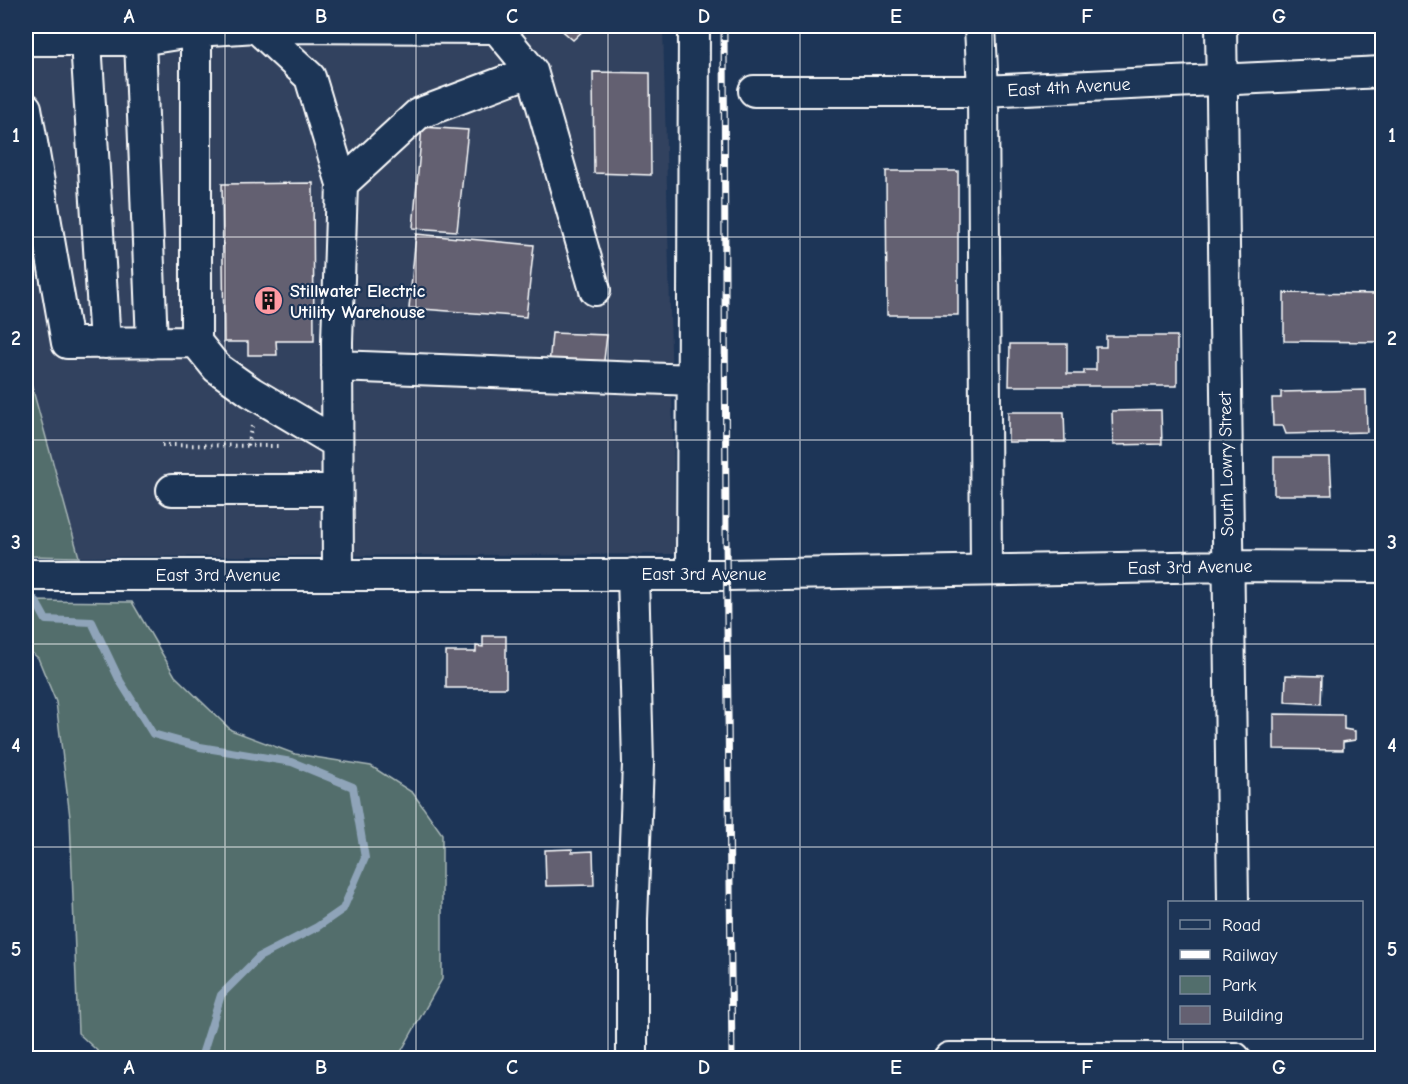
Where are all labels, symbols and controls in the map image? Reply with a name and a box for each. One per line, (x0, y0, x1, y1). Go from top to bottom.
text: A (123, 5, 135, 28)
text: B (315, 5, 327, 28)
text: C (506, 5, 518, 28)
text: D (698, 5, 710, 28)
text: E (890, 5, 902, 28)
text: F (1081, 5, 1093, 28)
text: G (1272, 5, 1286, 28)
street label: East 4th Avenue (1007, 74, 1131, 101)
text: 1 (12, 124, 20, 147)
text: 1 (1388, 124, 1396, 147)
place label: Stillwater Electric Utility Warehouse (290, 281, 426, 323)
building icon: Stillwater Electric Utility Warehouse (253, 285, 285, 317)
text: 2 (11, 327, 21, 350)
text: 2 (1387, 327, 1397, 350)
street label: South Lowry Street (1215, 391, 1238, 536)
text: 3 (11, 531, 21, 554)
text: 3 (1387, 531, 1397, 554)
street label: East 3rd Avenue (1127, 556, 1253, 579)
street label: East 3rd Avenue (642, 564, 766, 585)
street label: East 3rd Avenue (156, 565, 280, 586)
text: 4 (11, 734, 21, 757)
text: 4 (1387, 734, 1397, 757)
legend (1168, 901, 1363, 1039)
text: Road (1222, 915, 1261, 936)
text: 5 (11, 938, 21, 961)
text: 5 (1387, 938, 1397, 961)
text: Railway (1222, 945, 1279, 966)
text: Park (1222, 975, 1257, 996)
text: Building (1222, 1005, 1284, 1026)
text: A (123, 1056, 135, 1079)
text: B (315, 1056, 327, 1079)
text: C (506, 1056, 518, 1079)
text: D (698, 1056, 710, 1079)
text: E (890, 1056, 902, 1079)
text: F (1081, 1056, 1093, 1079)
text: G (1272, 1056, 1286, 1079)

